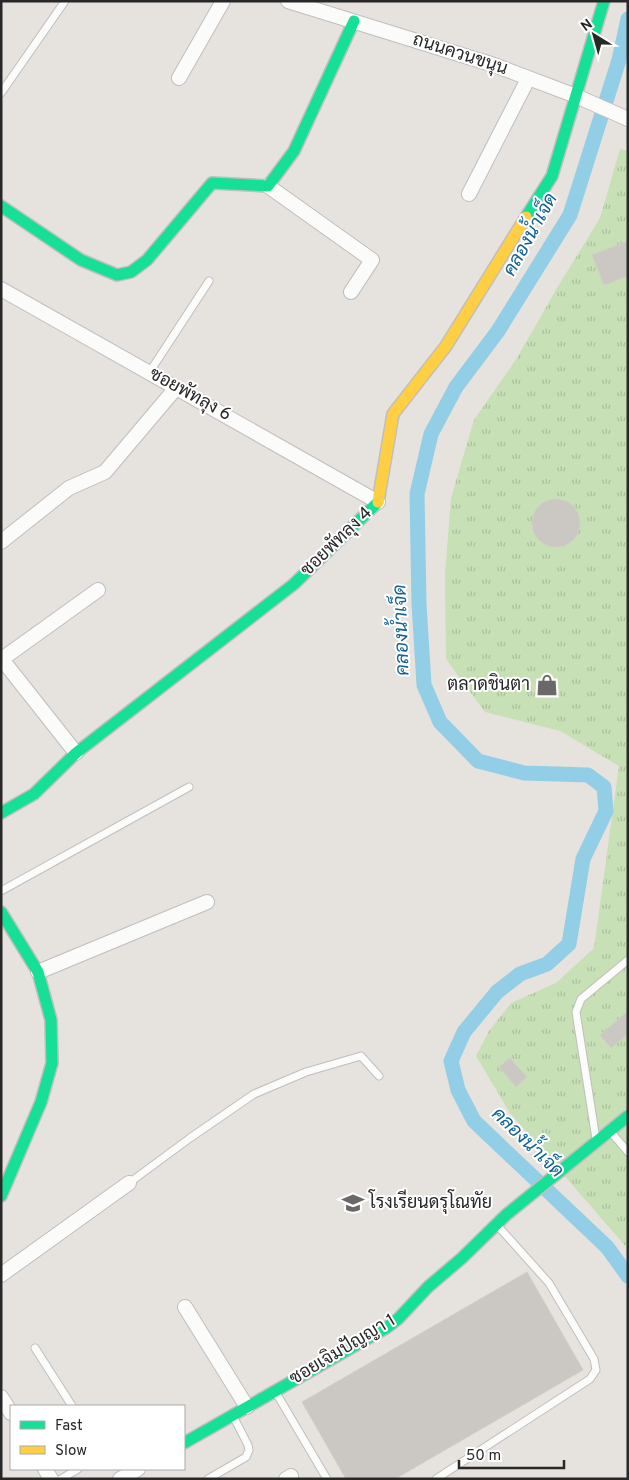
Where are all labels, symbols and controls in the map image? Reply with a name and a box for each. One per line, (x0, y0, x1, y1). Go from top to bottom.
north arrow (569, 10, 619, 60)
text: N (578, 16, 596, 36)
street label: ถนนควนขนุน (410, 29, 510, 81)
water label: คลองน้ำเจ็ด (494, 187, 564, 281)
street label: ซอยพัทลุง 6 (145, 362, 236, 427)
street label: ซอยพัทลุง 4 (296, 501, 378, 582)
water label: คลองน้ำเจ็ด (383, 584, 416, 676)
shop icon: ตลาดชินตา (534, 672, 560, 698)
place label: ตลาดชินตา (447, 673, 530, 697)
water label: คลองน้ำเจ็ด (486, 1099, 572, 1183)
place label: โรงเรียนดรุโณทัย (368, 1189, 492, 1215)
school or university icon: โรงเรียนดรุโณทัย (340, 1190, 366, 1216)
street label: ซอยเจิมปัญญา 1 (285, 1308, 400, 1391)
legend (10, 1405, 185, 1470)
text: Fast (55, 1417, 83, 1436)
scale bar (459, 1438, 564, 1470)
text: Slow (55, 1442, 87, 1461)
text: 50 m (466, 1447, 501, 1466)

